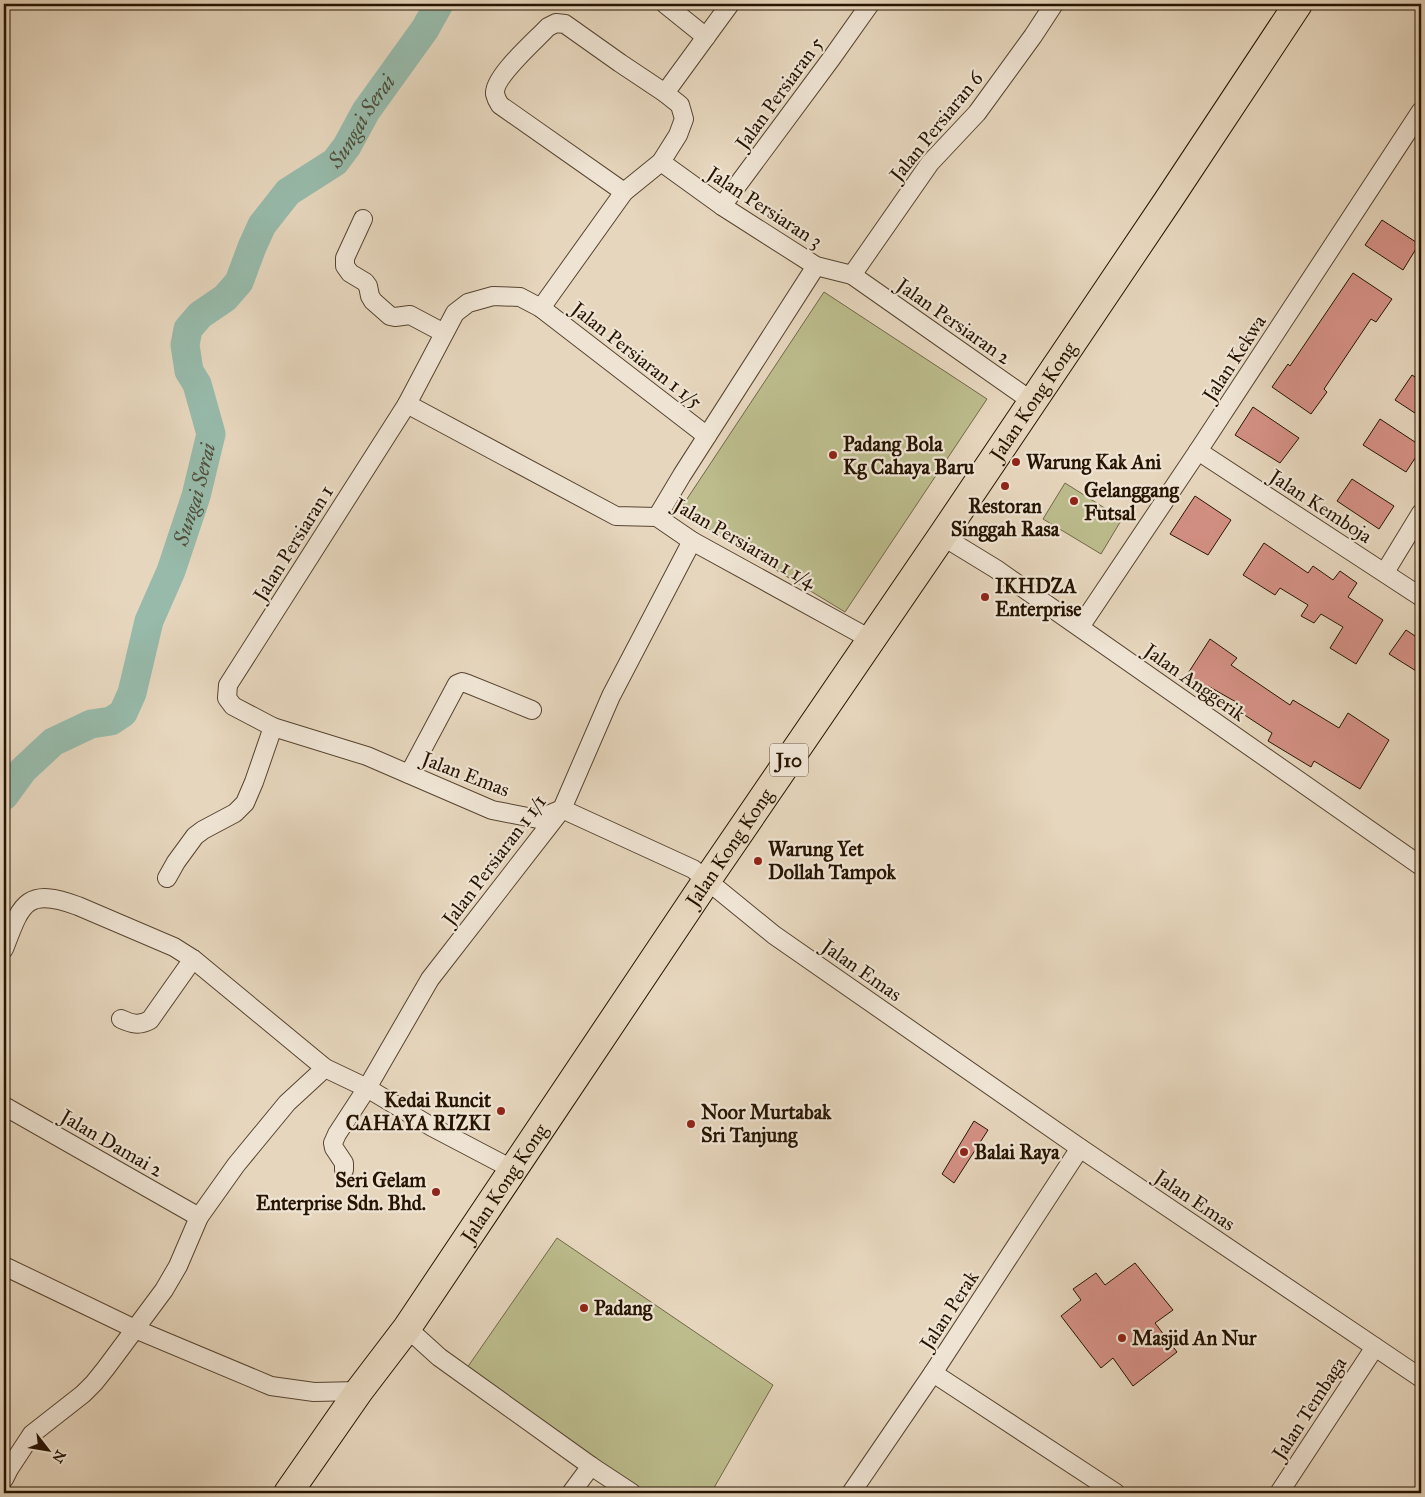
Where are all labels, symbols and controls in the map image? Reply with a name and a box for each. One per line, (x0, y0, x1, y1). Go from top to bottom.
street label: Jalan Persiaran 5 (729, 32, 829, 156)
street label: Jalan Persiaran 6 (883, 66, 989, 188)
water label: Sungai Serai (322, 70, 401, 174)
street label: Jalan Persiaran 3 (701, 160, 827, 254)
street label: Jalan Persiaran 2 (890, 272, 1016, 370)
street label: Jalan Persiaran 1 1/5 (565, 295, 707, 414)
street label: Jalan Kekwa (1196, 310, 1272, 408)
street label: Jalan Kong Kong (983, 337, 1083, 467)
place label: Padang Bola Kg Cahaya Baru (843, 432, 975, 480)
water label: Sungai Serai (167, 440, 221, 550)
marker: Padang Bola Kg Cahaya Baru (827, 449, 839, 461)
place label: Warung Kak Ani (1026, 450, 1162, 475)
marker: Warung Kak Ani (1010, 456, 1022, 468)
street label: Jalan Kemboja (1263, 463, 1377, 549)
place label: Gelanggang Futsal (1084, 478, 1180, 525)
marker: Restoran Singgah Rasa (999, 480, 1011, 492)
street label: Jalan Persiaran 1 (247, 481, 339, 608)
street label: Jalan Persiaran 1 1/4 (667, 492, 821, 595)
place label: Restoran Singgah Rasa (951, 494, 1060, 542)
marker: Gelanggang Futsal (1068, 495, 1080, 507)
place label: IKHDZA Enterprise (995, 574, 1082, 622)
marker: IKHDZA Enterprise (979, 591, 991, 603)
street label: Jalan Anggerik (1137, 637, 1251, 727)
road number: J10 (770, 744, 808, 776)
street label: Jalan Emas (417, 746, 513, 803)
street label: Jalan Kong Kong (679, 783, 779, 914)
street label: Jalan Persiaran 1 1/1 (436, 790, 552, 932)
place label: Warung Yet Dollah Tampok (768, 837, 896, 885)
marker: Warung Yet Dollah Tampok (752, 855, 764, 867)
street label: Jalan Emas (815, 933, 907, 1007)
place label: Kedai Runcit CAHAYA RIZKI (346, 1088, 492, 1135)
place label: Noor Murtabak Sri Tanjung (701, 1100, 832, 1148)
street label: Jalan Damai 2 (54, 1103, 168, 1183)
marker: Kedai Runcit CAHAYA RIZKI (495, 1105, 507, 1117)
street label: Jalan Kong Kong (455, 1118, 554, 1249)
marker: Noor Murtabak Sri Tanjung (685, 1118, 697, 1130)
place label: Balai Raya (974, 1140, 1060, 1165)
marker: Balai Raya (958, 1146, 970, 1158)
street label: Jalan Emas (1148, 1163, 1240, 1236)
place label: Seri Gelam Enterprise Sdn. Bhd. (256, 1168, 426, 1216)
marker: Seri Gelam Enterprise Sdn. Bhd. (430, 1186, 442, 1198)
street label: Jalan Perak (913, 1265, 985, 1356)
place label: Padang (594, 1296, 653, 1321)
marker: Padang (578, 1302, 590, 1314)
place label: Masjid An Nur (1132, 1326, 1257, 1351)
marker: Masjid An Nur (1116, 1332, 1128, 1344)
street label: Jalan Tembaga (1266, 1351, 1352, 1466)
north arrow (22, 1424, 72, 1474)
text: N (48, 1447, 69, 1466)

